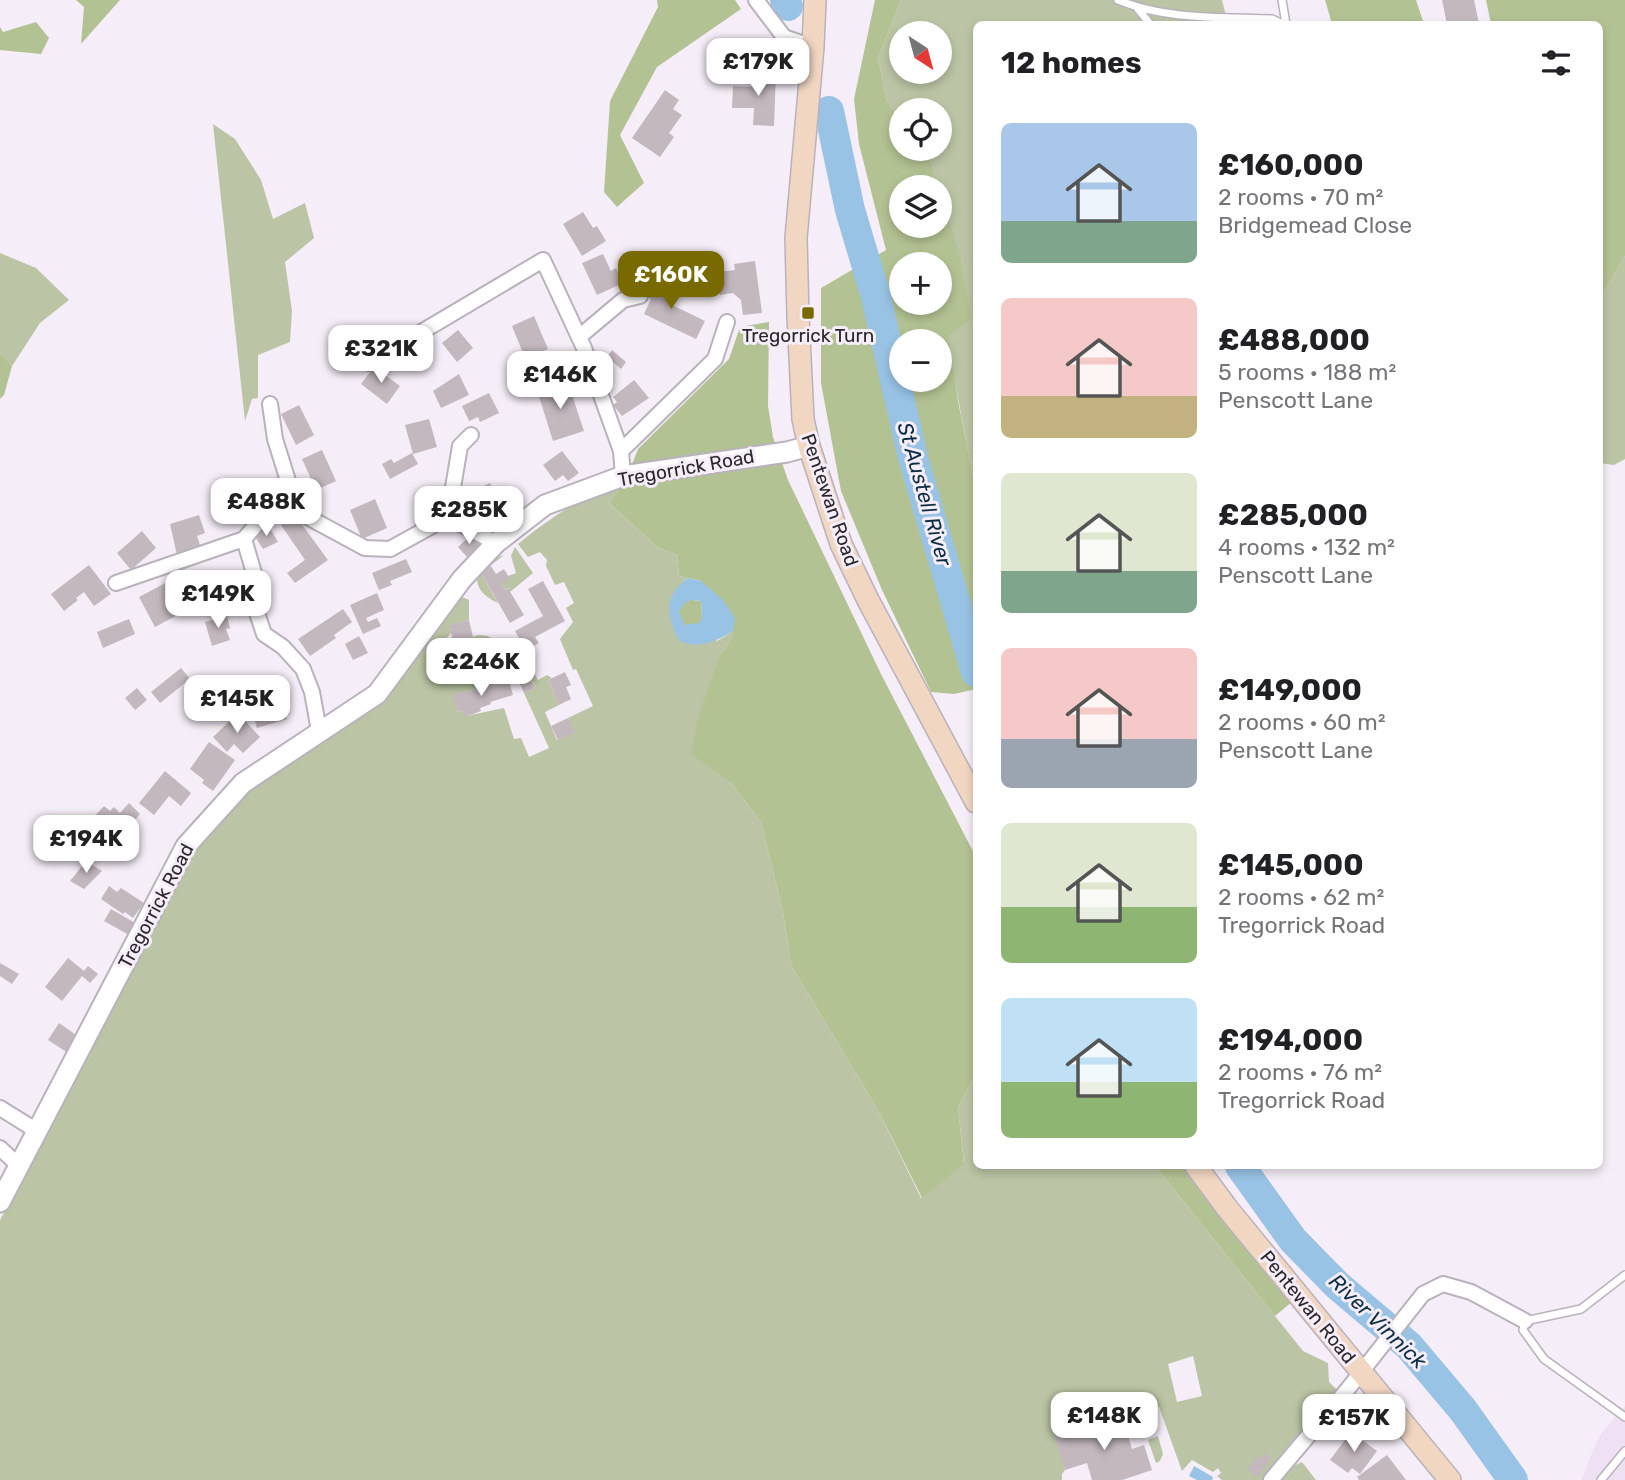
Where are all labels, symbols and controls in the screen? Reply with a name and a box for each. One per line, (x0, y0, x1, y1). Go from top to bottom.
north arrow (889, 21, 952, 84)
map controls (889, 21, 952, 392)
pin: £179K (709, 38, 807, 98)
icon: filters (1537, 44, 1575, 82)
text: 12 homes (1001, 45, 1142, 81)
text: £179K (722, 47, 794, 75)
button: locate (889, 98, 952, 161)
text: £160,000 (1218, 147, 1364, 183)
icon: home (1057, 151, 1141, 235)
button: layers (889, 175, 952, 238)
text: 2 rooms · 70 m² (1218, 183, 1383, 211)
text: Bridgemead Close (1218, 211, 1412, 239)
pin: £160K (622, 252, 720, 311)
button: + (889, 252, 952, 315)
text: £160K (634, 260, 708, 288)
marker: Tregorrick Turn (800, 305, 816, 321)
text: £488,000 (1218, 322, 1370, 358)
place label: Tregorrick Turn (742, 324, 874, 347)
pin: £321K (332, 326, 430, 385)
icon: home (1057, 326, 1141, 410)
button: − (889, 329, 952, 392)
text: £321K (344, 334, 418, 362)
pin: £146K (511, 352, 609, 411)
text: 5 rooms · 188 m² (1218, 358, 1396, 386)
text: £146K (523, 360, 597, 388)
text: Penscott Lane (1218, 386, 1373, 414)
water label: St Austell River (893, 419, 958, 570)
street label: Pentewan Road (797, 431, 863, 569)
street label: Tregorrick Road (616, 445, 756, 491)
pin: £488K (217, 478, 315, 538)
pin: £285K (420, 486, 518, 546)
text: £488K (227, 487, 305, 515)
text: £285K (430, 495, 508, 523)
text: £285,000 (1218, 497, 1368, 533)
icon: home (1057, 501, 1141, 585)
text: 4 rooms · 132 m² (1218, 533, 1395, 561)
text: Penscott Lane (1218, 561, 1373, 589)
pin: £149K (169, 570, 267, 630)
text: £149K (181, 579, 255, 607)
pin: £246K (432, 638, 530, 698)
text: £246K (442, 647, 520, 675)
text: £149,000 (1218, 672, 1362, 708)
pin: £145K (188, 676, 286, 735)
icon: home (1057, 676, 1141, 760)
text: £145K (200, 684, 274, 712)
text: 2 rooms · 60 m² (1218, 708, 1386, 736)
text: Penscott Lane (1218, 736, 1373, 764)
pin: £194K (37, 816, 135, 875)
text: £194K (49, 824, 123, 852)
street label: Tregorrick Road (113, 840, 199, 972)
text: £145,000 (1218, 847, 1364, 883)
icon: home (1057, 851, 1141, 935)
text: 2 rooms · 62 m² (1218, 883, 1384, 911)
text: Tregorrick Road (1218, 911, 1385, 939)
text: £194,000 (1218, 1022, 1363, 1058)
icon: home (1057, 1026, 1141, 1110)
text: 2 rooms · 76 m² (1218, 1058, 1382, 1086)
text: Tregorrick Road (1218, 1086, 1385, 1114)
street label: Pentewan Road (1255, 1246, 1361, 1368)
water label: River Vinnick (1324, 1268, 1433, 1374)
pin: £148K (1055, 1392, 1153, 1452)
pin: £157K (1305, 1394, 1403, 1454)
text: £148K (1067, 1401, 1141, 1429)
text: £157K (1318, 1403, 1390, 1431)

